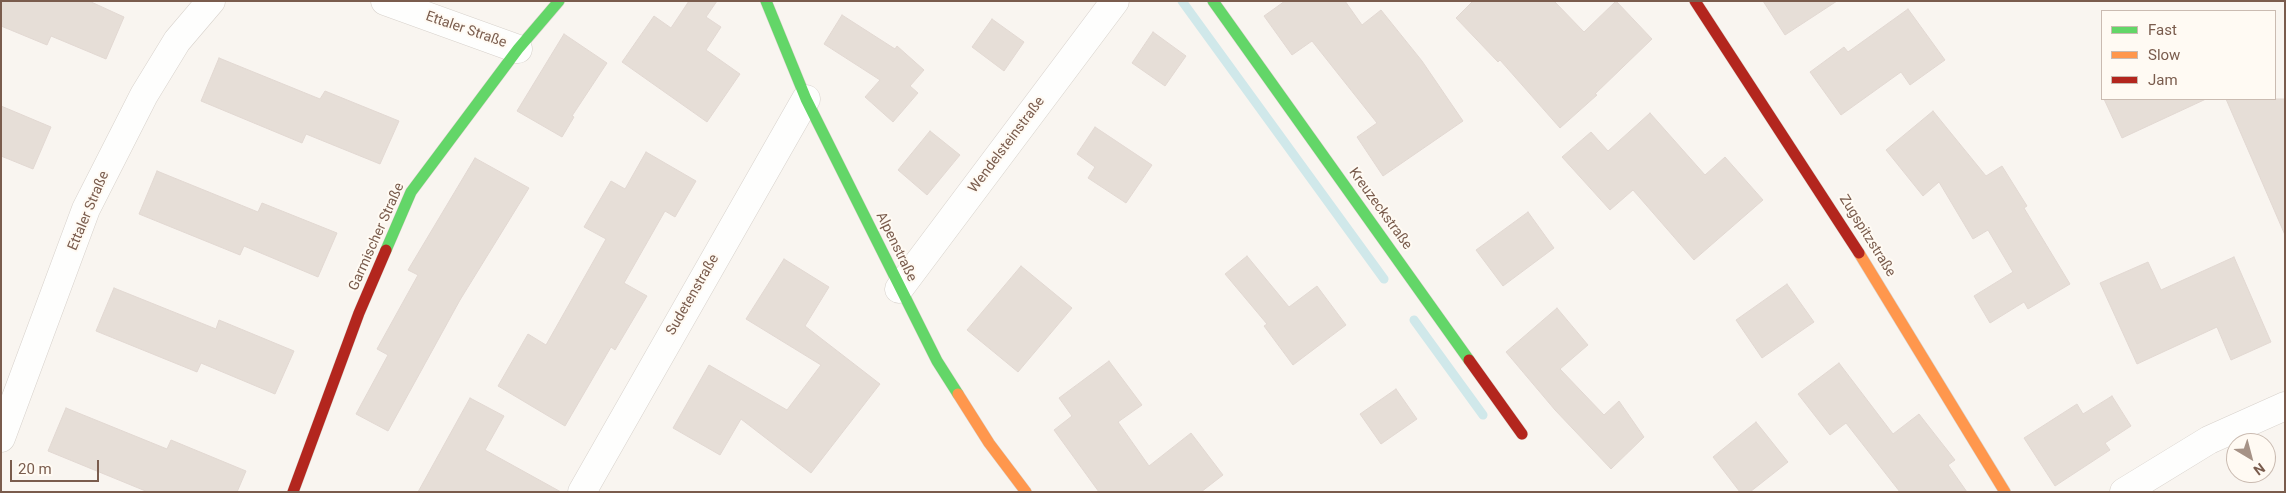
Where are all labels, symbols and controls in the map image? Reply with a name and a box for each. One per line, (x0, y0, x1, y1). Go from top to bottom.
street label: Ettaler Straße (423, 8, 509, 52)
legend (2101, 10, 2276, 100)
text: Fast (2148, 21, 2177, 39)
text: Slow (2148, 46, 2180, 64)
text: Jam (2148, 71, 2178, 89)
street label: Wendelsteinstraße (965, 94, 1049, 196)
street label: Kreuzeckstraße (1345, 165, 1415, 253)
street label: Ettaler Straße (65, 169, 113, 253)
street label: Garmischer Straße (346, 181, 408, 293)
street label: Zugspitzstraße (1835, 192, 1899, 280)
street label: Alpenstraße (872, 210, 920, 284)
street label: Sudetenstraße (663, 252, 723, 338)
north arrow (2226, 433, 2276, 483)
scale bar (12, 450, 101, 482)
text: 20 m (18, 460, 52, 478)
text: N (2251, 460, 2268, 479)

